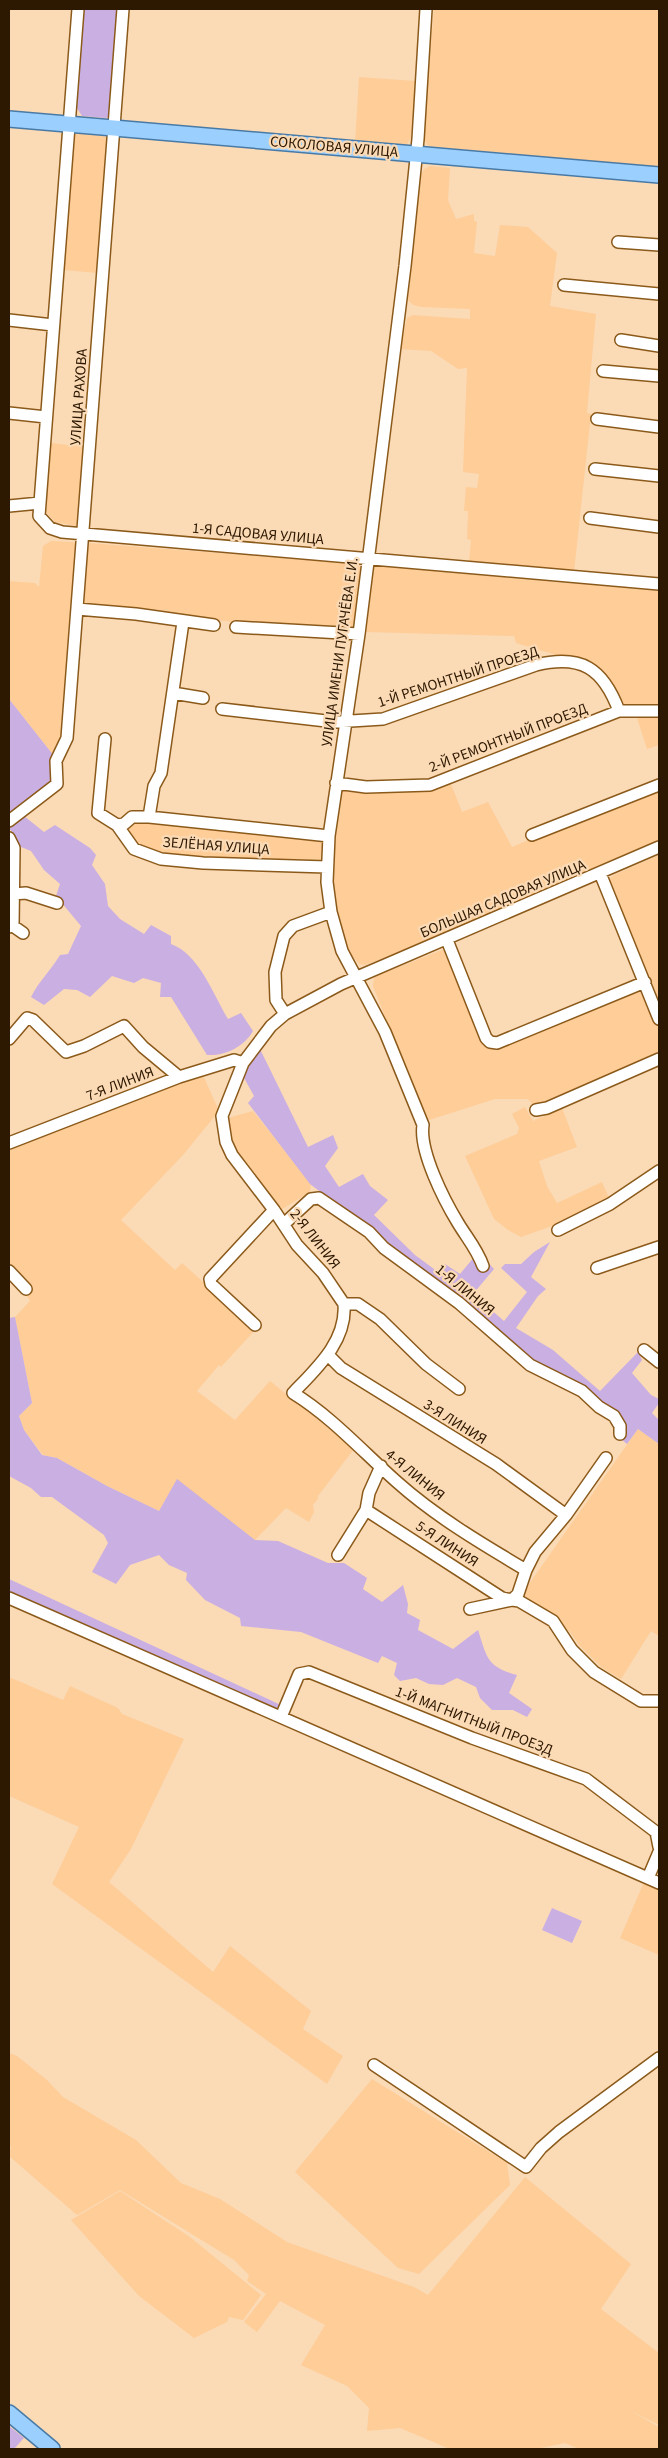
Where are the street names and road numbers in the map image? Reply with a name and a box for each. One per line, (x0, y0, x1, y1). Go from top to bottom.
street label: СОКОЛОВАЯ УЛИЦА (269, 131, 400, 163)
street label: УЛИЦА РАХОВА (65, 347, 93, 446)
street label: 1-Я САДОВАЯ УЛИЦА (191, 518, 326, 550)
street label: УЛИЦА ИМЕНИ ПУГАЧЁВА Е.И. (316, 556, 364, 748)
street label: 1-Й РЕМОНТНЫЙ ПРОЕЗД (375, 641, 542, 713)
street label: 2-Й РЕМОНТНЫЙ ПРОЕЗД (426, 698, 591, 778)
street label: ЗЕЛЁНАЯ УЛИЦА (162, 832, 271, 860)
street label: БОЛЬШАЯ САДОВАЯ УЛИЦА (417, 854, 590, 944)
street label: 7-Я ЛИНИЯ (83, 1061, 157, 1107)
street label: 2-Я ЛИНИЯ (285, 1204, 345, 1274)
street label: 1-Я ЛИНИЯ (431, 1259, 499, 1321)
street label: 3-Я ЛИНИЯ (419, 1394, 491, 1450)
street label: 4-Я ЛИНИЯ (381, 1444, 449, 1506)
street label: 5-Я ЛИНИЯ (411, 1516, 483, 1572)
street label: 1-Й МАГНИТНЫЙ ПРОЕЗД (392, 1681, 556, 1761)

